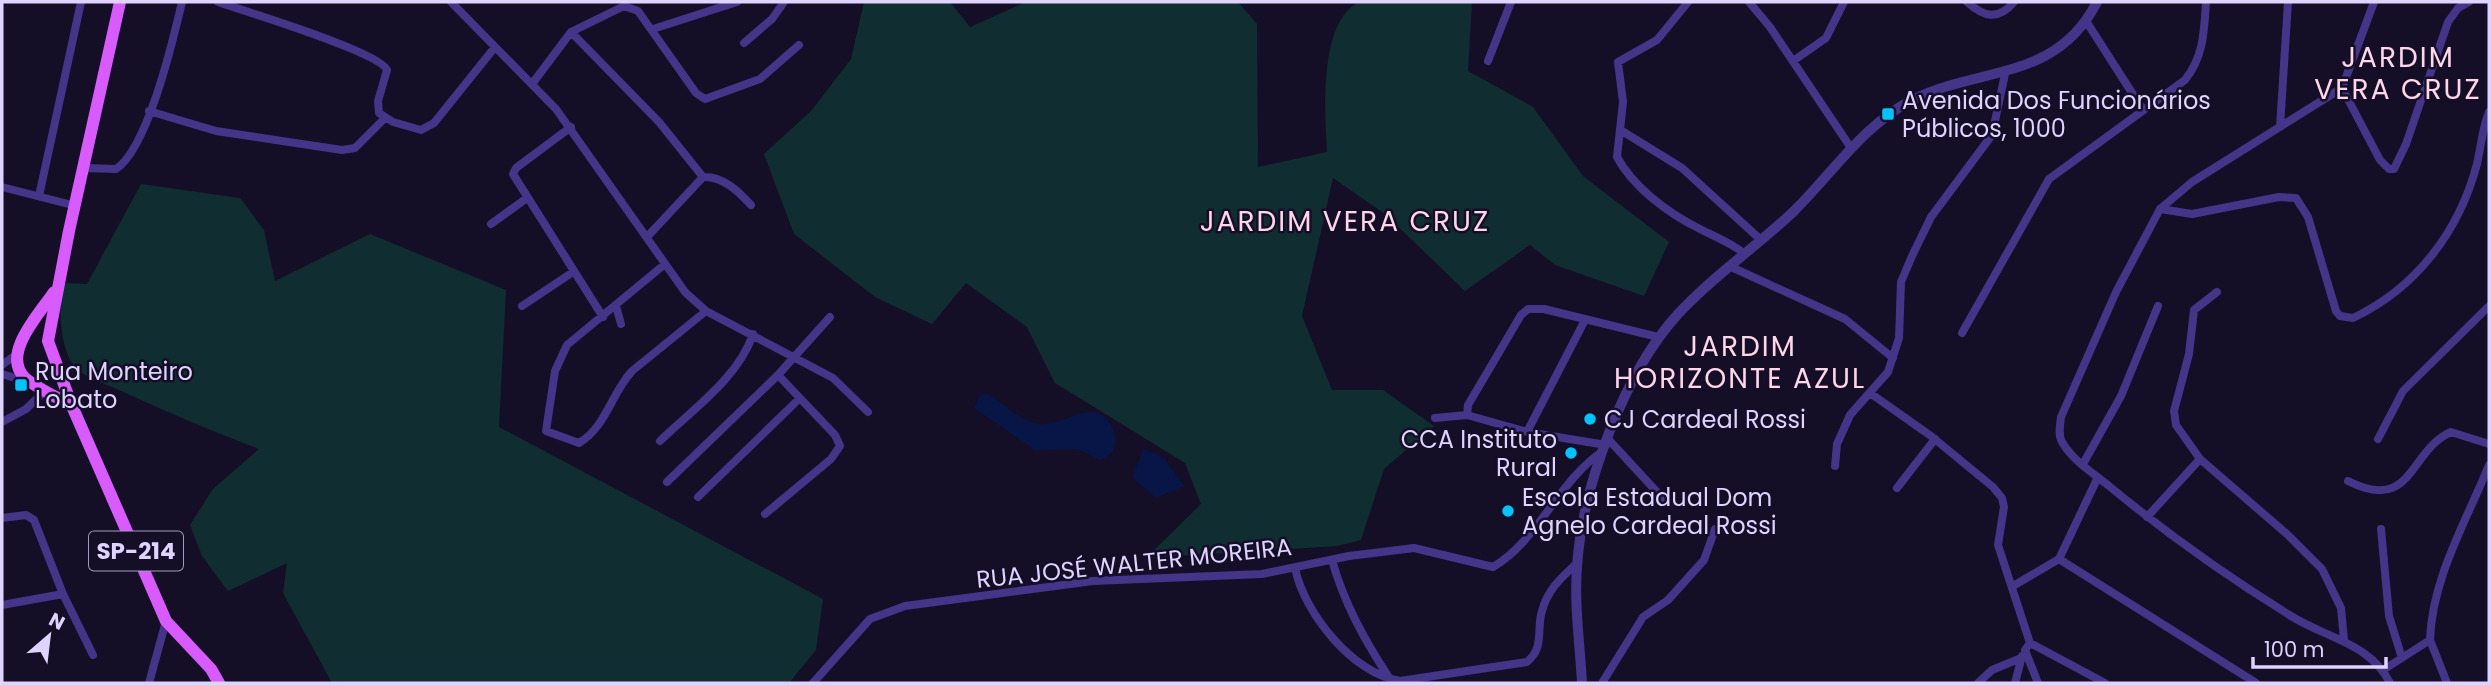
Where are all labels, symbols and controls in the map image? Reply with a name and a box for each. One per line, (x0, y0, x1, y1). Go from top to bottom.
district label: JARDIM VERA CRUZ (2314, 38, 2482, 109)
place label: Avenida Dos Funcionários Públicos, 1000 (1902, 84, 2211, 145)
marker: Avenida Dos Funcionários Públicos, 1000 (1880, 106, 1896, 122)
district label: JARDIM VERA CRUZ (1200, 202, 1490, 241)
district label: JARDIM HORIZONTE AZUL (1614, 327, 1866, 398)
place label: Rua Monteiro Lobato (35, 355, 193, 416)
marker: Rua Monteiro Lobato (13, 377, 29, 393)
place label: CJ Cardeal Rossi (1604, 403, 1806, 436)
marker: CJ Cardeal Rossi (1582, 411, 1598, 427)
place label: CCA Instituto Rural (1401, 423, 1557, 484)
marker: CCA Instituto Rural (1563, 445, 1579, 461)
place label: Escola Estadual Dom Agnelo Cardeal Rossi (1522, 481, 1777, 542)
marker: Escola Estadual Dom Agnelo Cardeal Rossi (1500, 503, 1516, 519)
street label: RUA JOSÉ WALTER MOREIRA (975, 530, 1293, 596)
road number: SP-214 (89, 531, 183, 570)
north arrow (14, 601, 84, 671)
text: N (44, 606, 69, 637)
scale bar (2253, 626, 2386, 670)
text: 100 m (2264, 635, 2324, 664)

